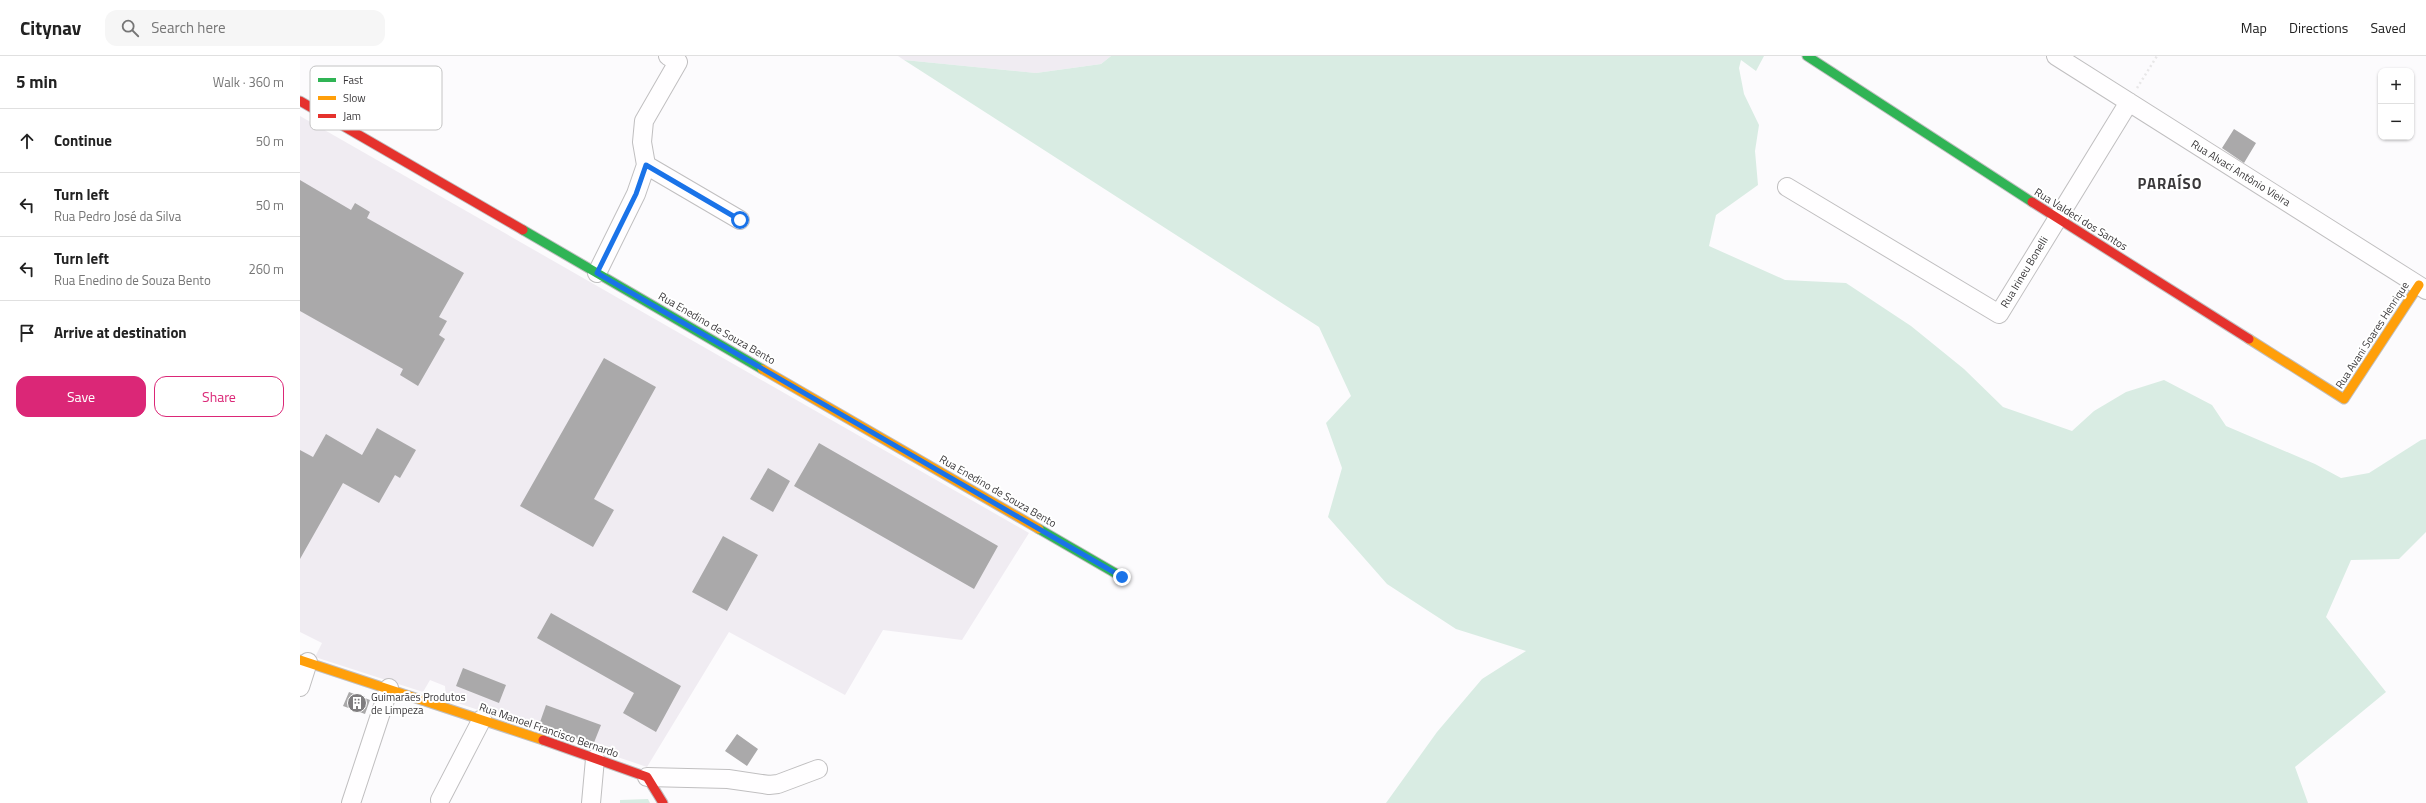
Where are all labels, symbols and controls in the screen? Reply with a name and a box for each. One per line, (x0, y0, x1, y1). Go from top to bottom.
search box (105, 10, 385, 46)
text: Citynav (20, 13, 81, 42)
text: Search here (151, 16, 226, 39)
icon: search (119, 17, 141, 39)
text: Map (2241, 17, 2267, 38)
text: Directions (2289, 17, 2348, 38)
text: Saved (2370, 17, 2406, 38)
legend (310, 66, 442, 130)
map controls (2378, 68, 2414, 140)
button: + (2378, 68, 2414, 104)
text: 5 min (16, 69, 57, 95)
text: Walk · 360 m (213, 72, 284, 92)
text: Fast (343, 72, 363, 88)
text: Slow (343, 90, 366, 106)
button: − (2378, 104, 2414, 140)
text: Jam (343, 108, 361, 124)
text: Continue (54, 129, 112, 152)
icon: ahead (16, 130, 38, 152)
text: 50 m (256, 131, 284, 151)
street label: Rua Alvaci Antônio Vieira (2188, 136, 2294, 210)
district label: PARAÍSO (2137, 172, 2203, 195)
text: Turn left (54, 183, 109, 206)
street label: Rua Valdeci dos Santos (2031, 184, 2131, 254)
icon: left (16, 194, 38, 216)
text: 50 m (256, 195, 284, 215)
text: Rua Pedro José da Silva (54, 206, 181, 226)
route start (731, 211, 749, 229)
street label: Rua Irineu Bonelli (1996, 233, 2052, 311)
text: Turn left (54, 247, 109, 270)
icon: left (16, 258, 38, 280)
text: 260 m (248, 259, 284, 279)
text: Rua Enedino de Souza Bento (54, 270, 211, 290)
street label: Rua Avani Soares Henrique (2331, 278, 2413, 392)
street label: Rua Enedino de Souza Bento (656, 288, 779, 368)
text: Arrive at destination (54, 321, 187, 344)
icon: arrive (16, 322, 38, 344)
button: Save (16, 376, 146, 417)
button: Share (154, 376, 284, 417)
street label: Rua Enedino de Souza Bento (937, 451, 1060, 531)
route end (1113, 568, 1131, 586)
place label: Guimarães Produtos de Limpeza (371, 689, 466, 718)
building icon: Guimarães Produtos de Limpeza (346, 692, 368, 714)
street label: Rua Manoel Francisco Bernardo (477, 699, 621, 761)

